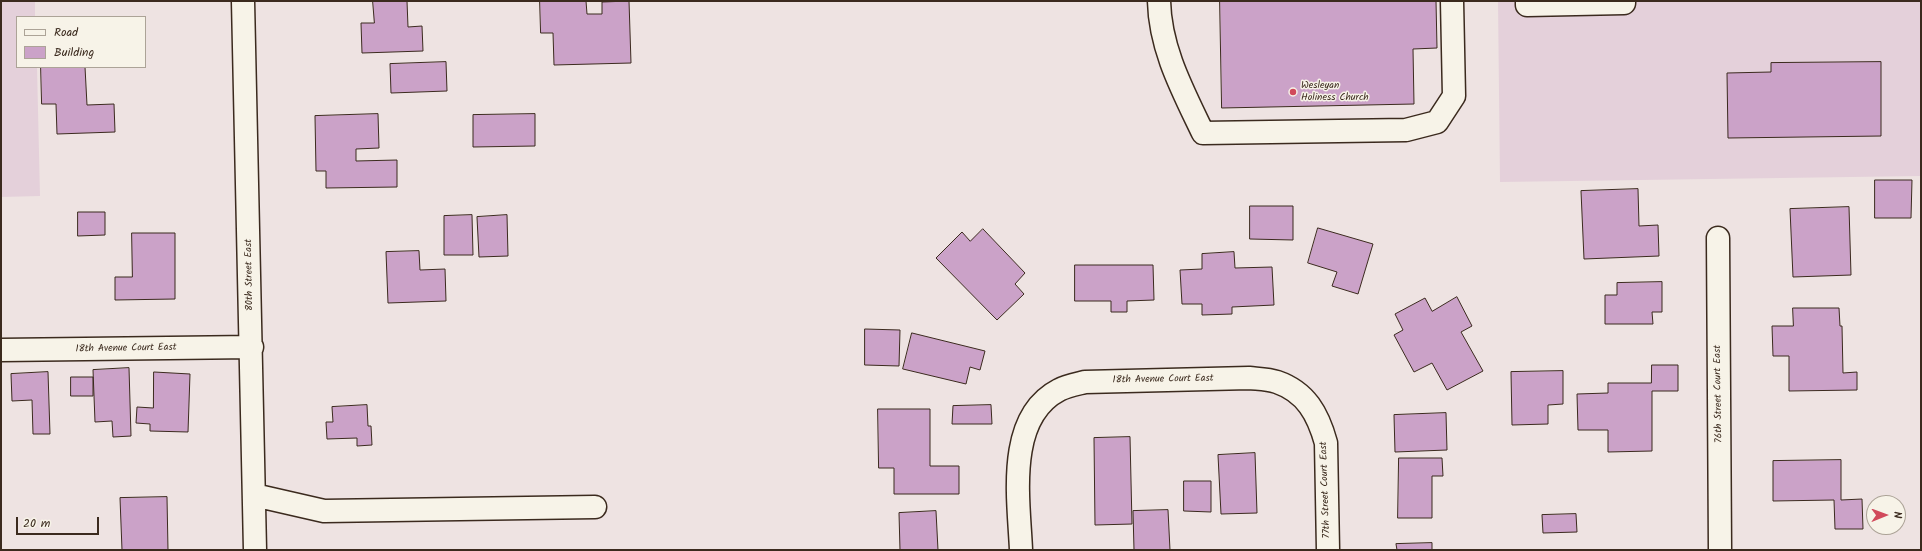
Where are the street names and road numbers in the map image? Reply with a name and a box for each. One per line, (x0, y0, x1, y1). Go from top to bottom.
street label: 80th Street East (243, 239, 257, 311)
street label: 18th Avenue Court East (75, 342, 177, 356)
street label: 76th Street Court East (1712, 345, 1726, 443)
street label: 18th Avenue Court East (1112, 373, 1214, 387)
street label: 77th Street Court East (1318, 441, 1334, 539)

